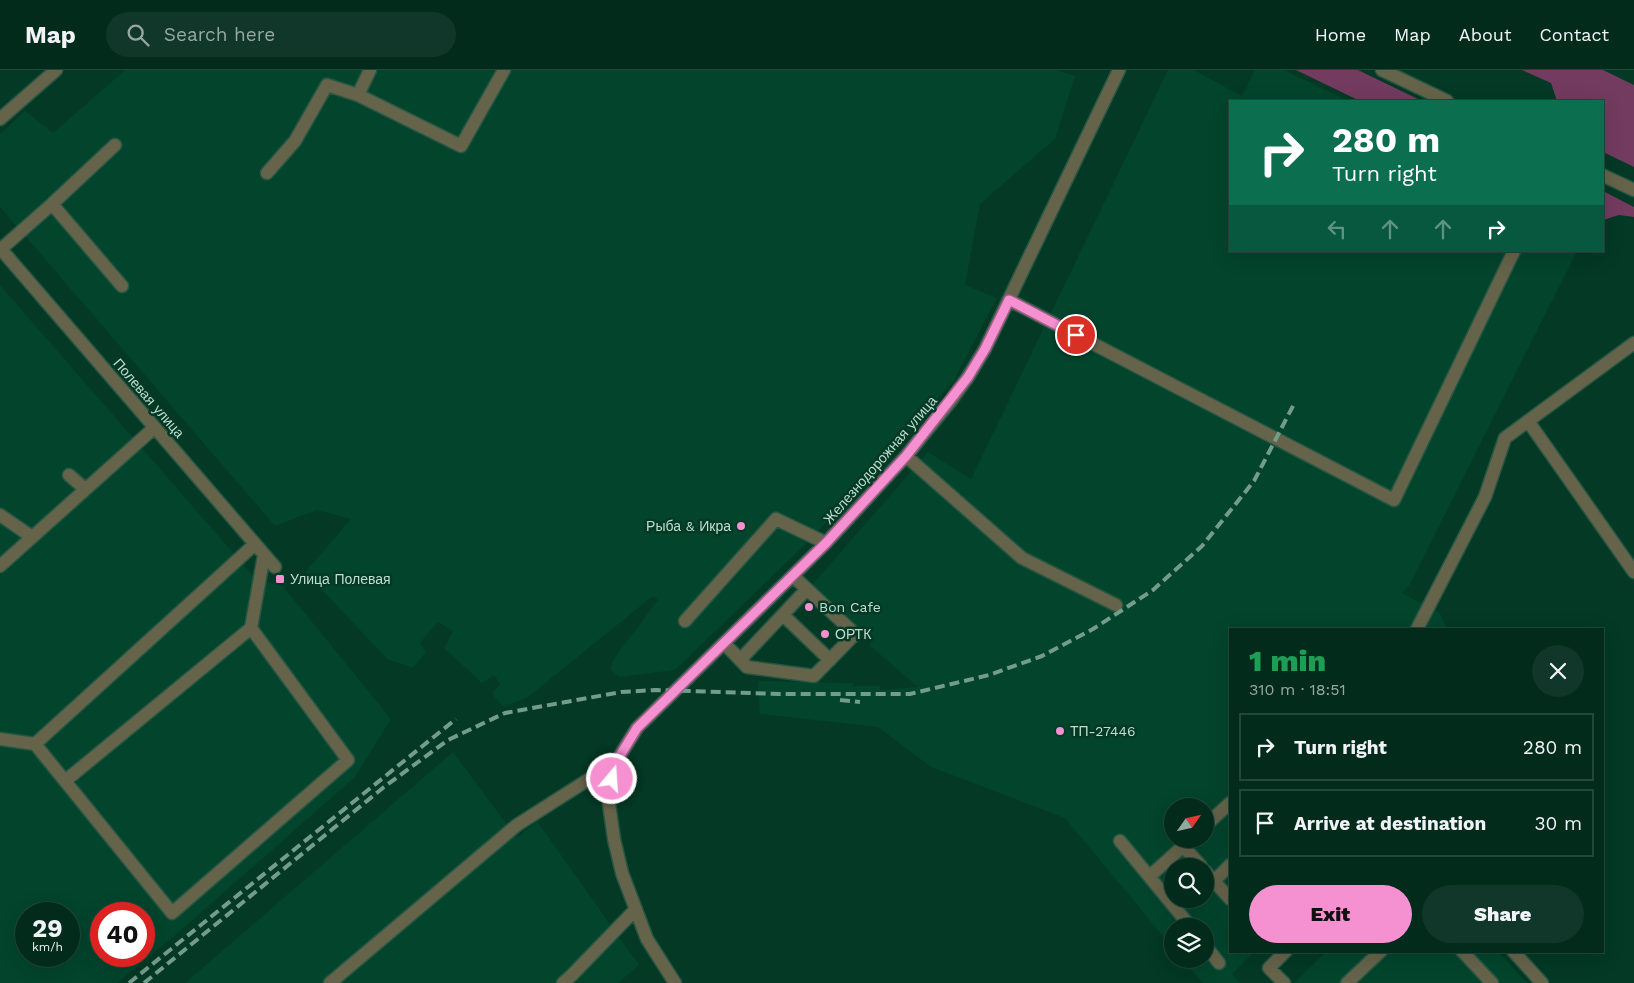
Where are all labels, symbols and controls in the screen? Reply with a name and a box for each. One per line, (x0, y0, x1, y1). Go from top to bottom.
search box (106, 12, 456, 57)
text: Map (25, 21, 76, 49)
icon: search (124, 21, 152, 49)
text: Search here (164, 23, 275, 46)
text: Home (1315, 24, 1366, 45)
text: Map (1394, 24, 1431, 45)
text: About (1459, 24, 1511, 45)
text: Contact (1539, 24, 1609, 45)
text: 280 m (1332, 119, 1440, 161)
icon: right (1249, 120, 1314, 185)
text: Turn right (1332, 161, 1437, 186)
icon: left (1323, 215, 1351, 243)
icon: ahead (1376, 215, 1404, 243)
icon: ahead (1429, 215, 1457, 243)
icon: right (1482, 215, 1510, 243)
pin (1055, 314, 1097, 356)
icon: arrive (1062, 321, 1090, 349)
street label: Полевая улица (110, 355, 188, 441)
street label: Железнодорожная улица (820, 393, 940, 527)
place label: Рыба & Икра (646, 518, 731, 534)
marker: Рыба & Икра (735, 520, 747, 532)
place label: Улица Полевая (290, 571, 391, 587)
marker: Улица Полевая (274, 573, 286, 585)
place label: Bon Cafe (819, 599, 881, 615)
marker: Bon Cafe (803, 601, 815, 613)
place label: ОРТК (835, 626, 872, 642)
marker: ОРТК (819, 628, 831, 640)
text: 1 min (1249, 643, 1326, 678)
button: close (1532, 645, 1584, 697)
text: 310 m · 18:51 (1249, 680, 1346, 699)
place label: ТП-27446 (1070, 723, 1136, 739)
marker: ТП-27446 (1054, 725, 1066, 737)
icon: right (1251, 733, 1279, 761)
text: Turn right (1294, 736, 1387, 759)
text: 280 m (1523, 736, 1582, 759)
position arrow (585, 752, 637, 804)
north arrow (1164, 798, 1214, 848)
map controls (1164, 798, 1214, 968)
icon: arrive (1251, 809, 1279, 837)
text: Arrive at destination (1294, 812, 1486, 835)
text: 30 m (1535, 812, 1582, 835)
button: search (1164, 858, 1214, 908)
button: Exit (1249, 885, 1412, 943)
button: Share (1422, 885, 1584, 943)
speed limit sign: 40 (90, 902, 155, 967)
text: 29 (32, 914, 63, 943)
button: layers (1164, 918, 1214, 968)
text: km/h (32, 940, 63, 954)

